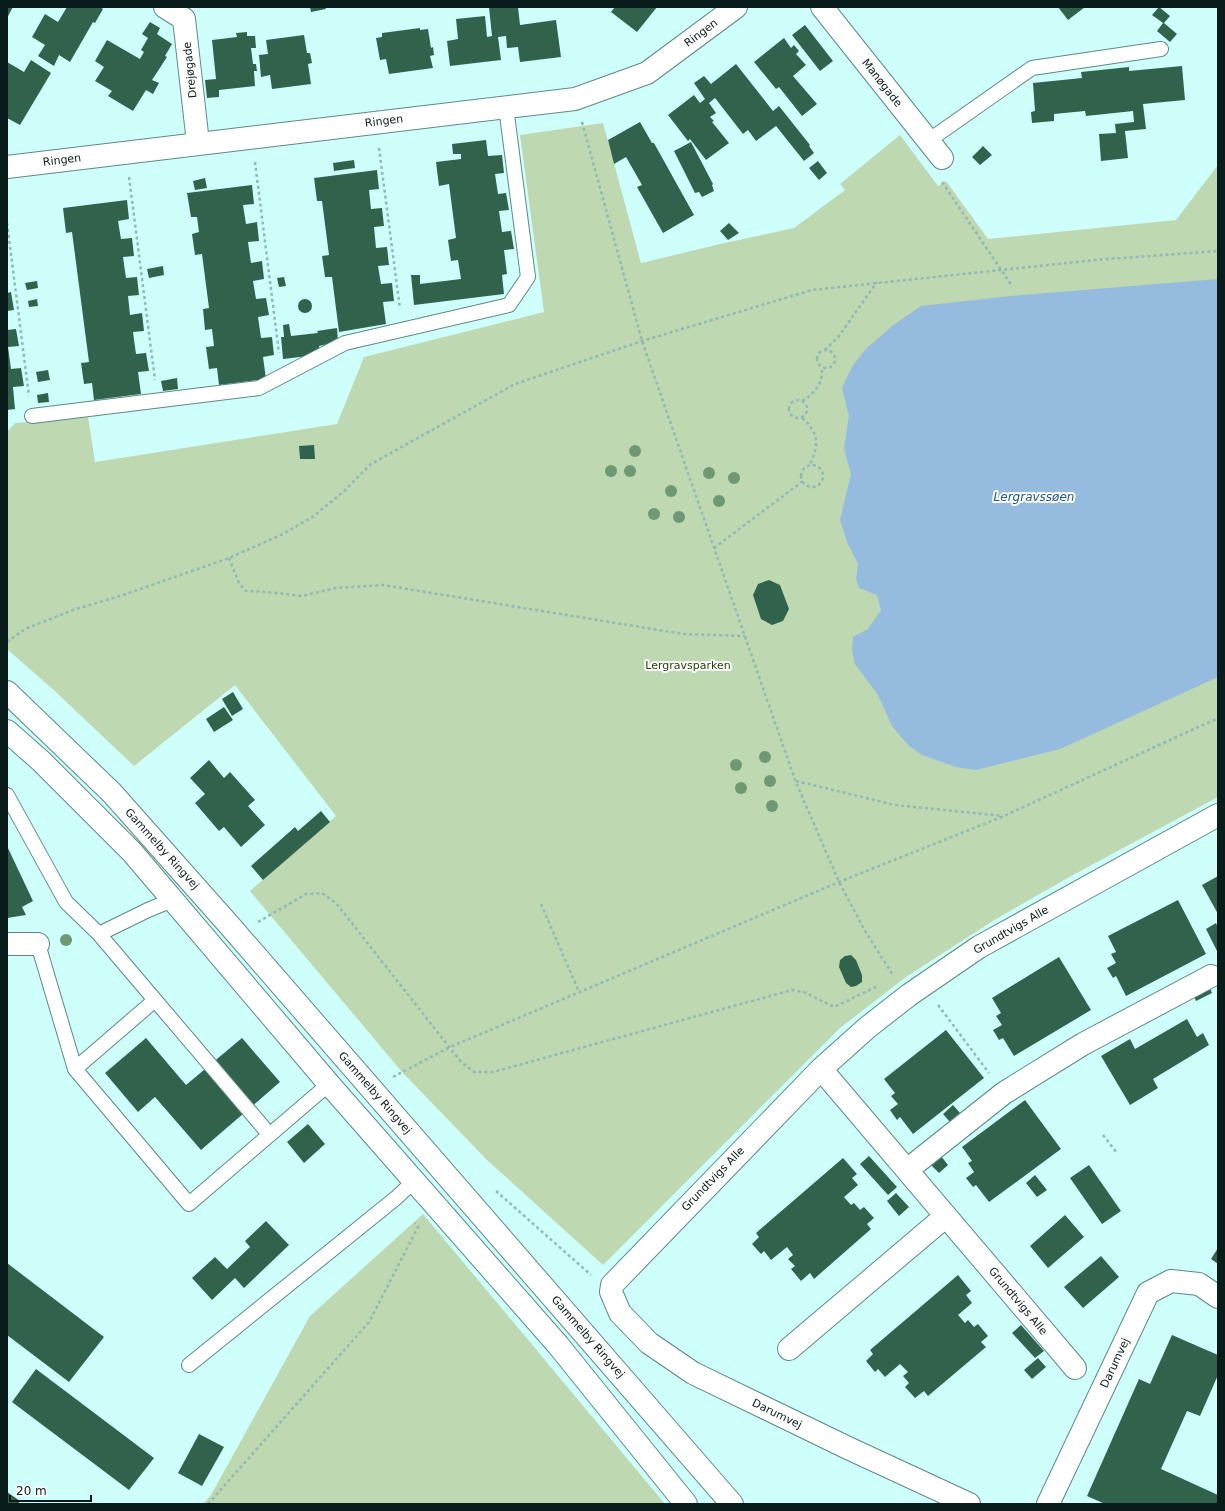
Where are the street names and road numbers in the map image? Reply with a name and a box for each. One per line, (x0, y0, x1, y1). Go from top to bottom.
street label: Ringen (682, 16, 720, 50)
street label: Drejøgade (181, 41, 199, 99)
street label: Manøgade (859, 56, 905, 110)
street label: Ringen (364, 112, 404, 130)
street label: Ringen (42, 151, 82, 169)
street label: Gammelby Ringvej (122, 806, 202, 892)
street label: Grundtvigs Alle (971, 903, 1051, 957)
street label: Gammelby Ringvej (336, 1049, 414, 1137)
street label: Grundtvigs Alle (679, 1144, 747, 1214)
street label: Grundtvigs Alle (986, 1264, 1050, 1338)
street label: Gammelby Ringvej (549, 1293, 627, 1381)
street label: Darumvej (1098, 1336, 1132, 1390)
street label: Darumvej (750, 1396, 804, 1432)

